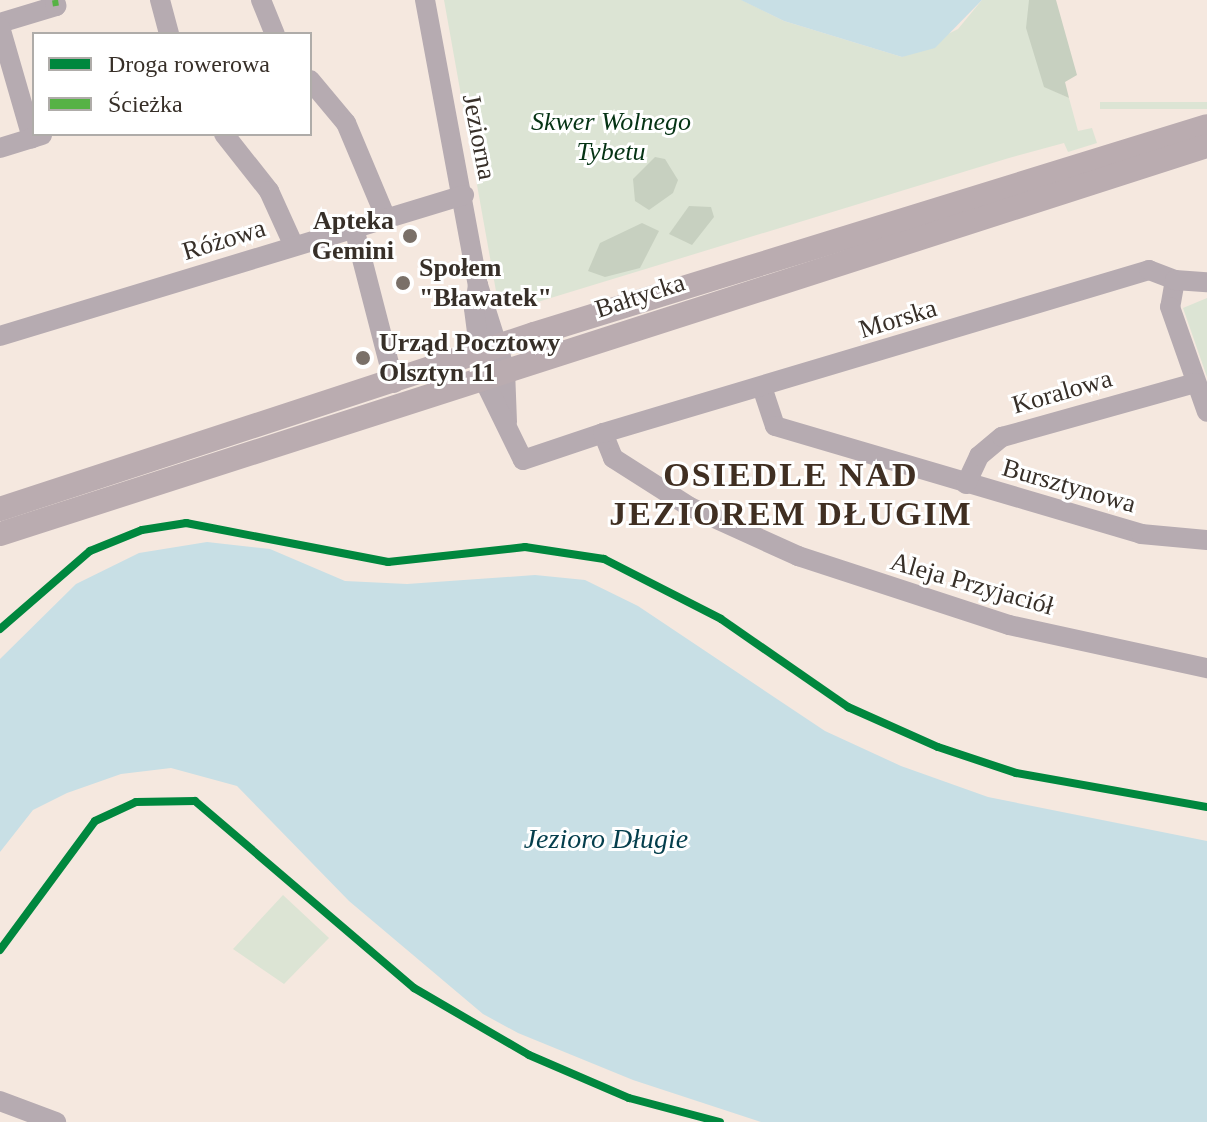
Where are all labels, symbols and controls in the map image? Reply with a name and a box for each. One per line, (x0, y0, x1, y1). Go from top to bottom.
legend (32, 32, 312, 136)
text: Droga rowerowa (108, 51, 270, 77)
text: Ścieżka (108, 91, 183, 117)
street label: Jeziorna (455, 92, 503, 182)
park label: Skwer Wolnego Tybetu (531, 106, 691, 168)
place label: Apteka Gemini (312, 205, 394, 266)
street label: Różowa (179, 213, 269, 267)
marker: Apteka Gemini (401, 227, 419, 245)
place label: Społem "Bławatek" (419, 252, 552, 314)
street label: Bałtycka (591, 267, 689, 325)
marker: Społem "Bławatek" (394, 274, 412, 292)
street label: Morska (855, 292, 941, 346)
place label: Urząd Pocztowy Olsztyn 11 (379, 327, 560, 388)
marker: Urząd Pocztowy Olsztyn 11 (354, 349, 372, 367)
street label: Koralowa (1008, 363, 1116, 421)
street label: Bursztynowa (999, 452, 1139, 520)
district label: OSIEDLE NAD JEZIOREM DŁUGIM (609, 454, 973, 534)
street label: Aleja Przyjaciół (887, 546, 1057, 622)
water label: Jezioro Długie (524, 822, 688, 856)

